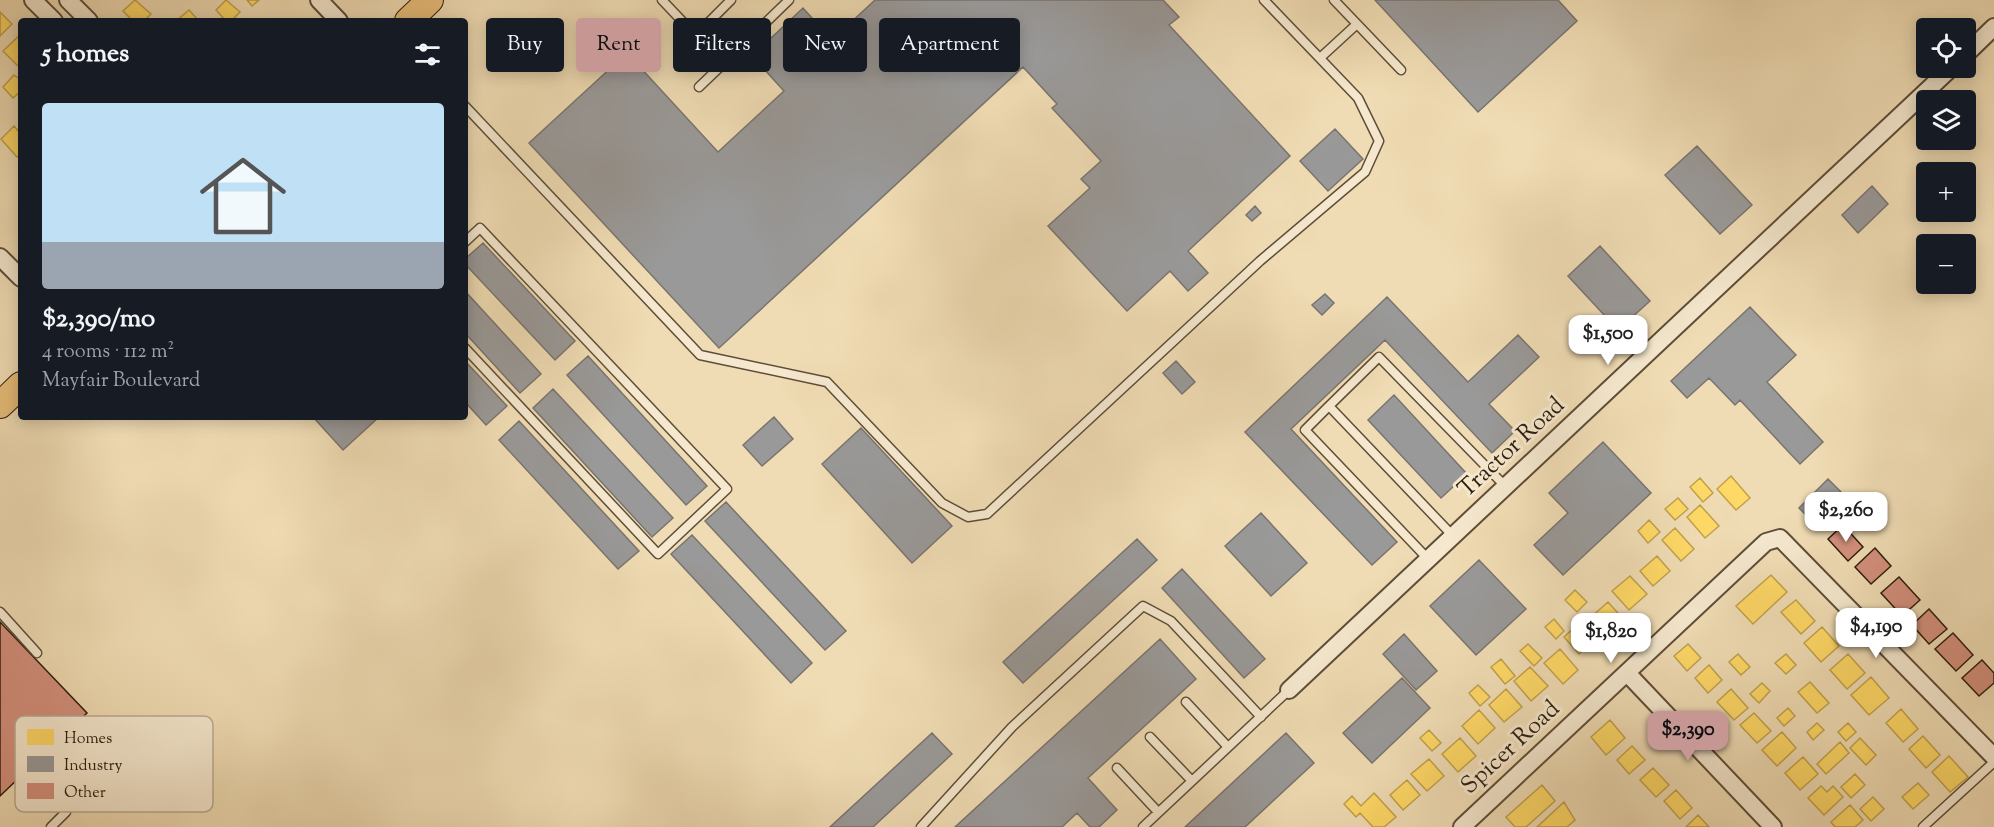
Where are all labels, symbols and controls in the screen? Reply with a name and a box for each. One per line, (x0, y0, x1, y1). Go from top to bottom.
chip: Buy (486, 18, 564, 72)
chip: Rent (576, 18, 661, 72)
chip: Filters (673, 18, 771, 72)
chip: New (783, 18, 867, 72)
chip: Apartment (879, 18, 1020, 72)
map controls (1916, 18, 1976, 294)
button: locate (1916, 18, 1976, 78)
text: 5 homes (42, 36, 129, 73)
icon: filters (411, 38, 444, 71)
button: layers (1916, 90, 1976, 150)
icon: home (189, 142, 297, 250)
button: + (1916, 162, 1976, 222)
button: − (1916, 234, 1976, 294)
text: $2,390/mo (42, 301, 155, 338)
pin: $1,500 (1559, 315, 1657, 366)
text: $1,500 (1583, 320, 1633, 349)
text: 4 rooms · 112 m² (42, 338, 174, 367)
text: Mayfair Boulevard (42, 367, 200, 396)
street label: Tractor Road (1451, 389, 1573, 506)
pin: $2,260 (1797, 492, 1895, 543)
text: $2,260 (1819, 497, 1873, 526)
pin: $4,190 (1827, 608, 1925, 659)
pin: $1,820 (1562, 613, 1660, 664)
text: $4,190 (1850, 613, 1902, 642)
text: $1,820 (1585, 618, 1637, 647)
street label: Spicer Road (1454, 693, 1568, 803)
pin: $2,390 (1639, 711, 1737, 762)
legend (15, 716, 213, 812)
text: $2,390 (1661, 716, 1715, 745)
text: Homes (64, 728, 112, 751)
text: Industry (64, 755, 122, 778)
text: Other (64, 782, 106, 805)

